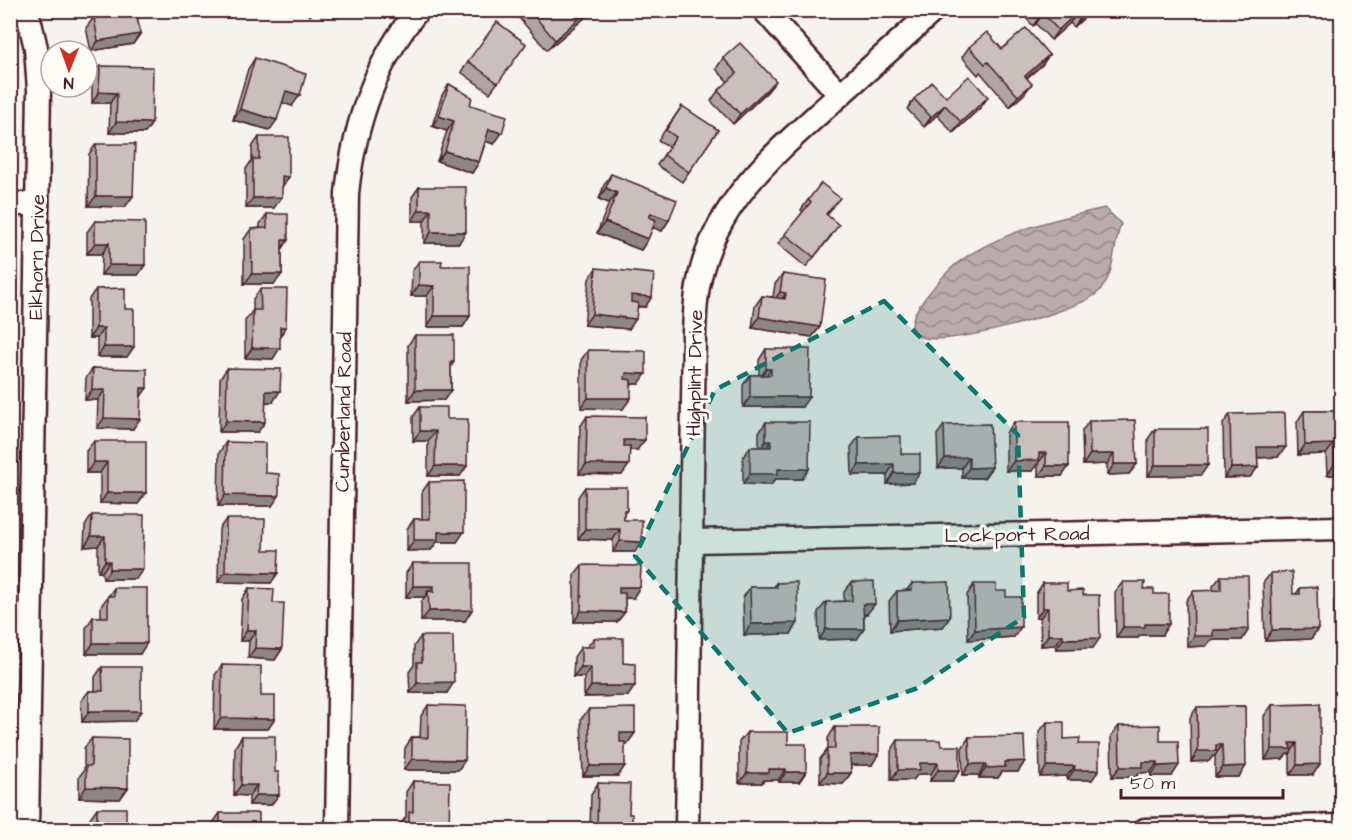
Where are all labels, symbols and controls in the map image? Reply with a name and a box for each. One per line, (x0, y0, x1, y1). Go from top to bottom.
north arrow (39, 39, 99, 99)
text: N (64, 72, 74, 94)
street label: Elkhorn Drive (22, 194, 52, 320)
street label: Highplint Drive (680, 309, 711, 437)
street label: Cumberland Road (329, 332, 359, 492)
street label: Lockport Road (944, 520, 1090, 550)
scale bar (1121, 762, 1283, 800)
text: 50 m (1130, 771, 1175, 796)

